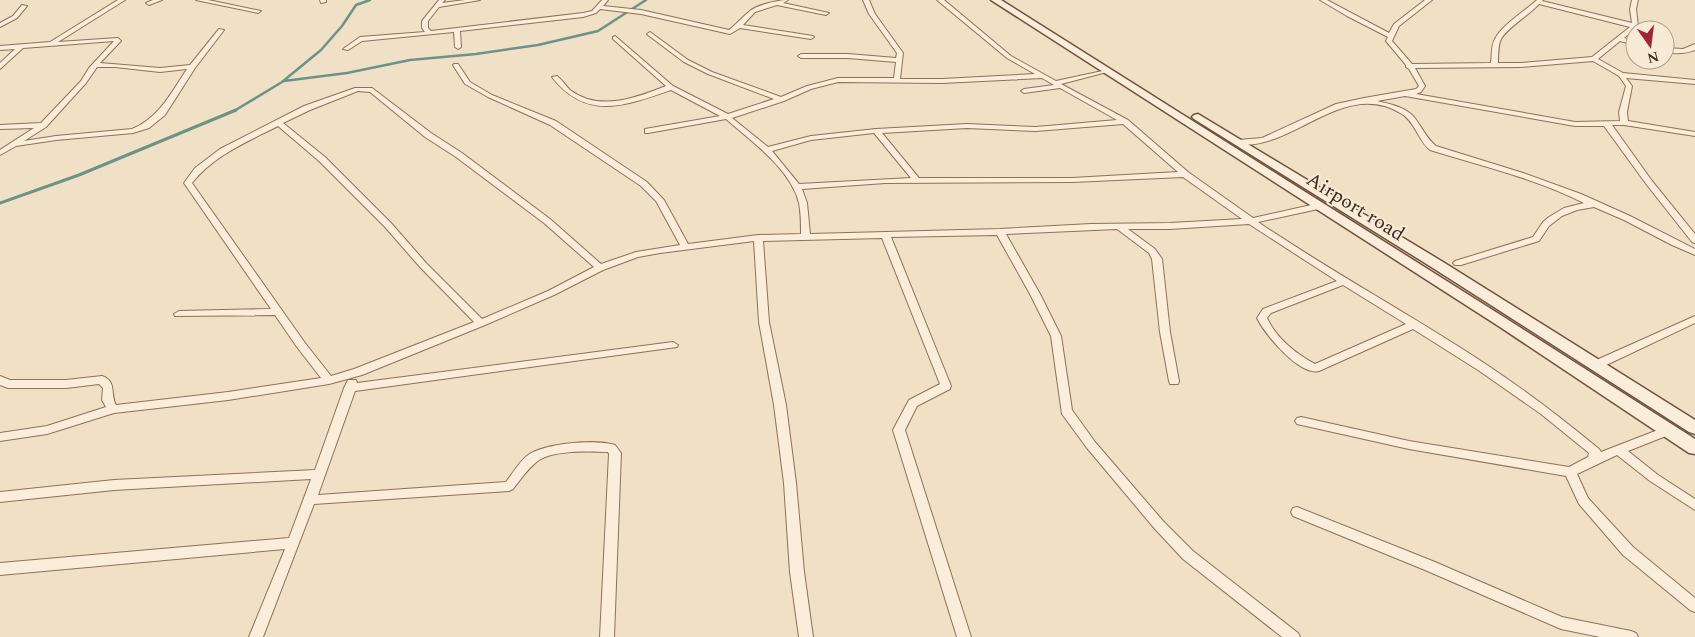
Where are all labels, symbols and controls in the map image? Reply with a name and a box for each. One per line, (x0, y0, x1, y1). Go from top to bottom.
north arrow (1625, 20, 1675, 70)
text: N (1645, 46, 1661, 69)
street label: Airport road (1300, 165, 1411, 249)

